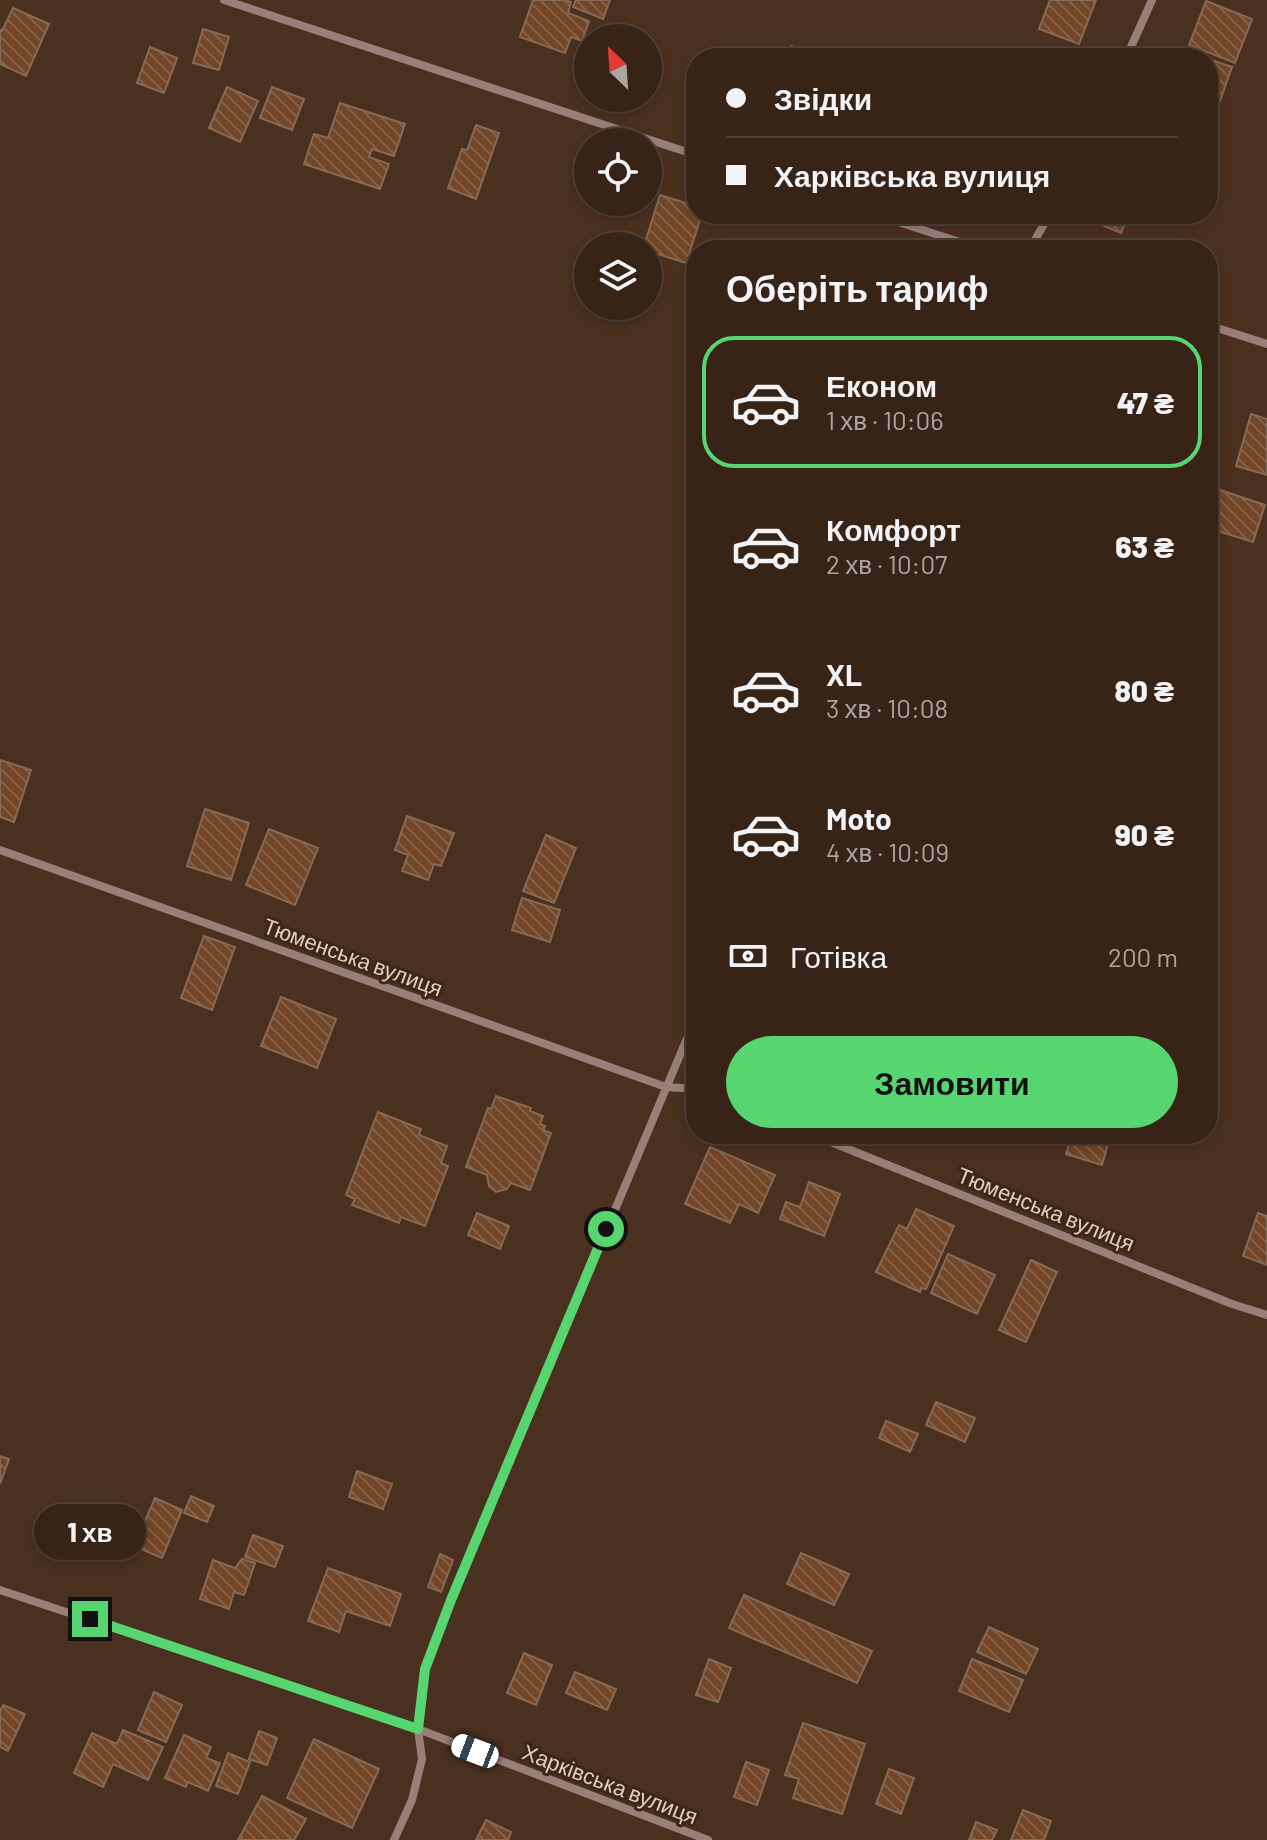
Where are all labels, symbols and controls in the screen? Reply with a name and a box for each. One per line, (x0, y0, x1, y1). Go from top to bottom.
north arrow (574, 24, 662, 112)
map controls (574, 24, 662, 320)
text: Звідки (774, 80, 872, 116)
button: locate (574, 128, 662, 216)
text: Харківська вулиця (774, 157, 1050, 193)
button: layers (574, 232, 662, 320)
text: Оберіть тариф (726, 266, 989, 309)
icon: car (730, 366, 802, 438)
text: Економ (826, 367, 937, 403)
text: 47 ₴ (1117, 384, 1174, 420)
text: 1 хв · 10:06 (826, 404, 944, 435)
icon: car (730, 510, 802, 582)
text: Комфорт (826, 511, 961, 547)
text: 63 ₴ (1115, 528, 1174, 564)
text: 2 хв · 10:07 (826, 548, 947, 579)
icon: car (730, 654, 802, 726)
text: XL (826, 656, 862, 692)
text: 80 ₴ (1114, 672, 1174, 708)
text: 3 хв · 10:08 (826, 692, 948, 723)
icon: car (730, 798, 802, 870)
text: Moto (826, 800, 892, 836)
text: 90 ₴ (1115, 816, 1174, 852)
text: 4 хв · 10:09 (826, 836, 949, 867)
street label: Тюменська вулиця (260, 912, 447, 1002)
icon: cash (726, 934, 770, 978)
text: Готівка (790, 938, 887, 974)
text: 200 m (1108, 941, 1178, 972)
button: Замовити (726, 1036, 1178, 1128)
street label: Тюменська вулиця (954, 1161, 1139, 1256)
route start (588, 1211, 624, 1247)
callout: 1 хв (34, 1503, 146, 1559)
text: 1 хв (68, 1516, 112, 1547)
route end (72, 1601, 108, 1637)
car (448, 1731, 502, 1771)
street label: Харківська вулиця (519, 1738, 702, 1829)

